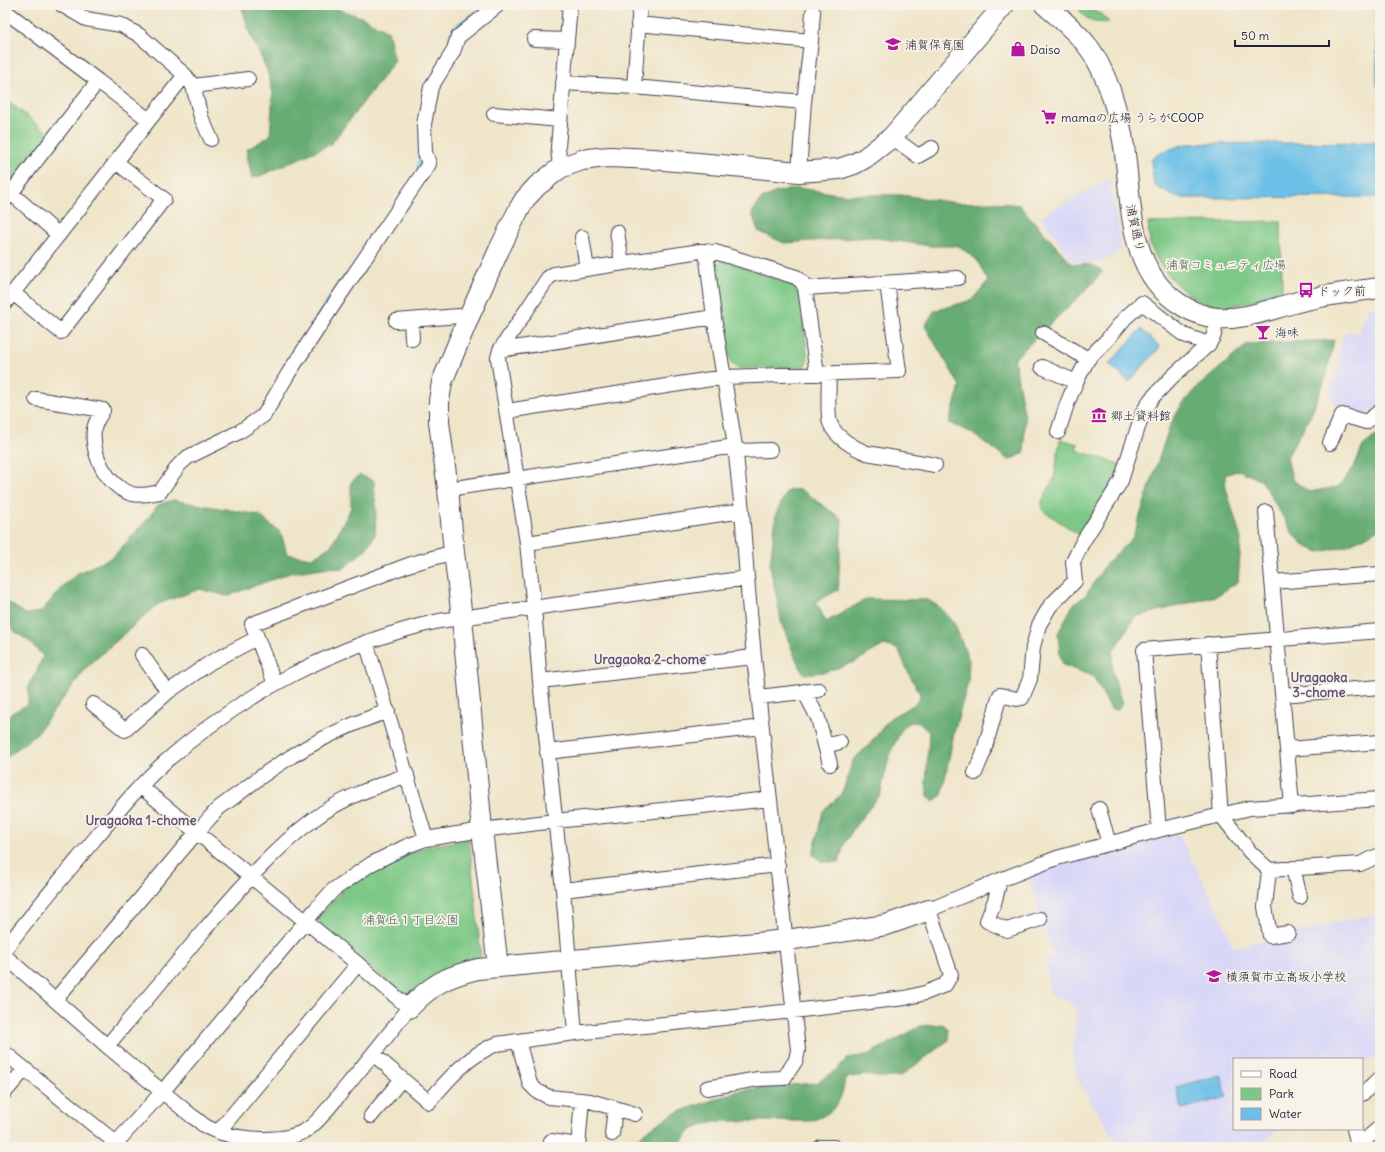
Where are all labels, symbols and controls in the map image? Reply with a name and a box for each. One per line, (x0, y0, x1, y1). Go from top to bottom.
scale bar (1235, 22, 1329, 48)
text: 50 m (1241, 28, 1270, 43)
school or university icon: 浦賀保育園 (884, 35, 902, 53)
place label: 浦賀保育園 (905, 37, 965, 52)
shop icon: Daiso (1009, 40, 1027, 58)
place label: Daiso (1030, 42, 1061, 57)
supermarket icon: mamaの広場 うらがCOOP (1040, 108, 1058, 126)
place label: mamaの広場 うらがCOOP (1061, 110, 1204, 125)
street label: 浦賀通り (1124, 203, 1148, 253)
park label: 浦賀コミュニティ広場 (1166, 257, 1286, 272)
bus stop icon: ドック前 (1297, 281, 1315, 299)
place label: ドック前 (1318, 283, 1366, 298)
bar icon: 海味 (1254, 323, 1272, 341)
place label: 海味 (1275, 325, 1299, 340)
museum icon: 郷土資料館 (1090, 406, 1108, 424)
place label: 郷土資料館 (1111, 408, 1171, 423)
district label: Uragaoka 2-chome (594, 651, 706, 668)
district label: Uragaoka 3-chome (1290, 669, 1348, 701)
district label: Uragaoka 1-chome (86, 812, 196, 829)
park label: 浦賀丘１丁目公園 (363, 912, 459, 927)
school or university icon: 横須賀市立高坂小学校 (1205, 967, 1223, 985)
place label: 横須賀市立高坂小学校 (1226, 969, 1346, 984)
legend (1233, 1058, 1363, 1130)
text: Road (1269, 1066, 1297, 1081)
text: Park (1269, 1086, 1294, 1101)
text: Water (1269, 1106, 1302, 1121)

